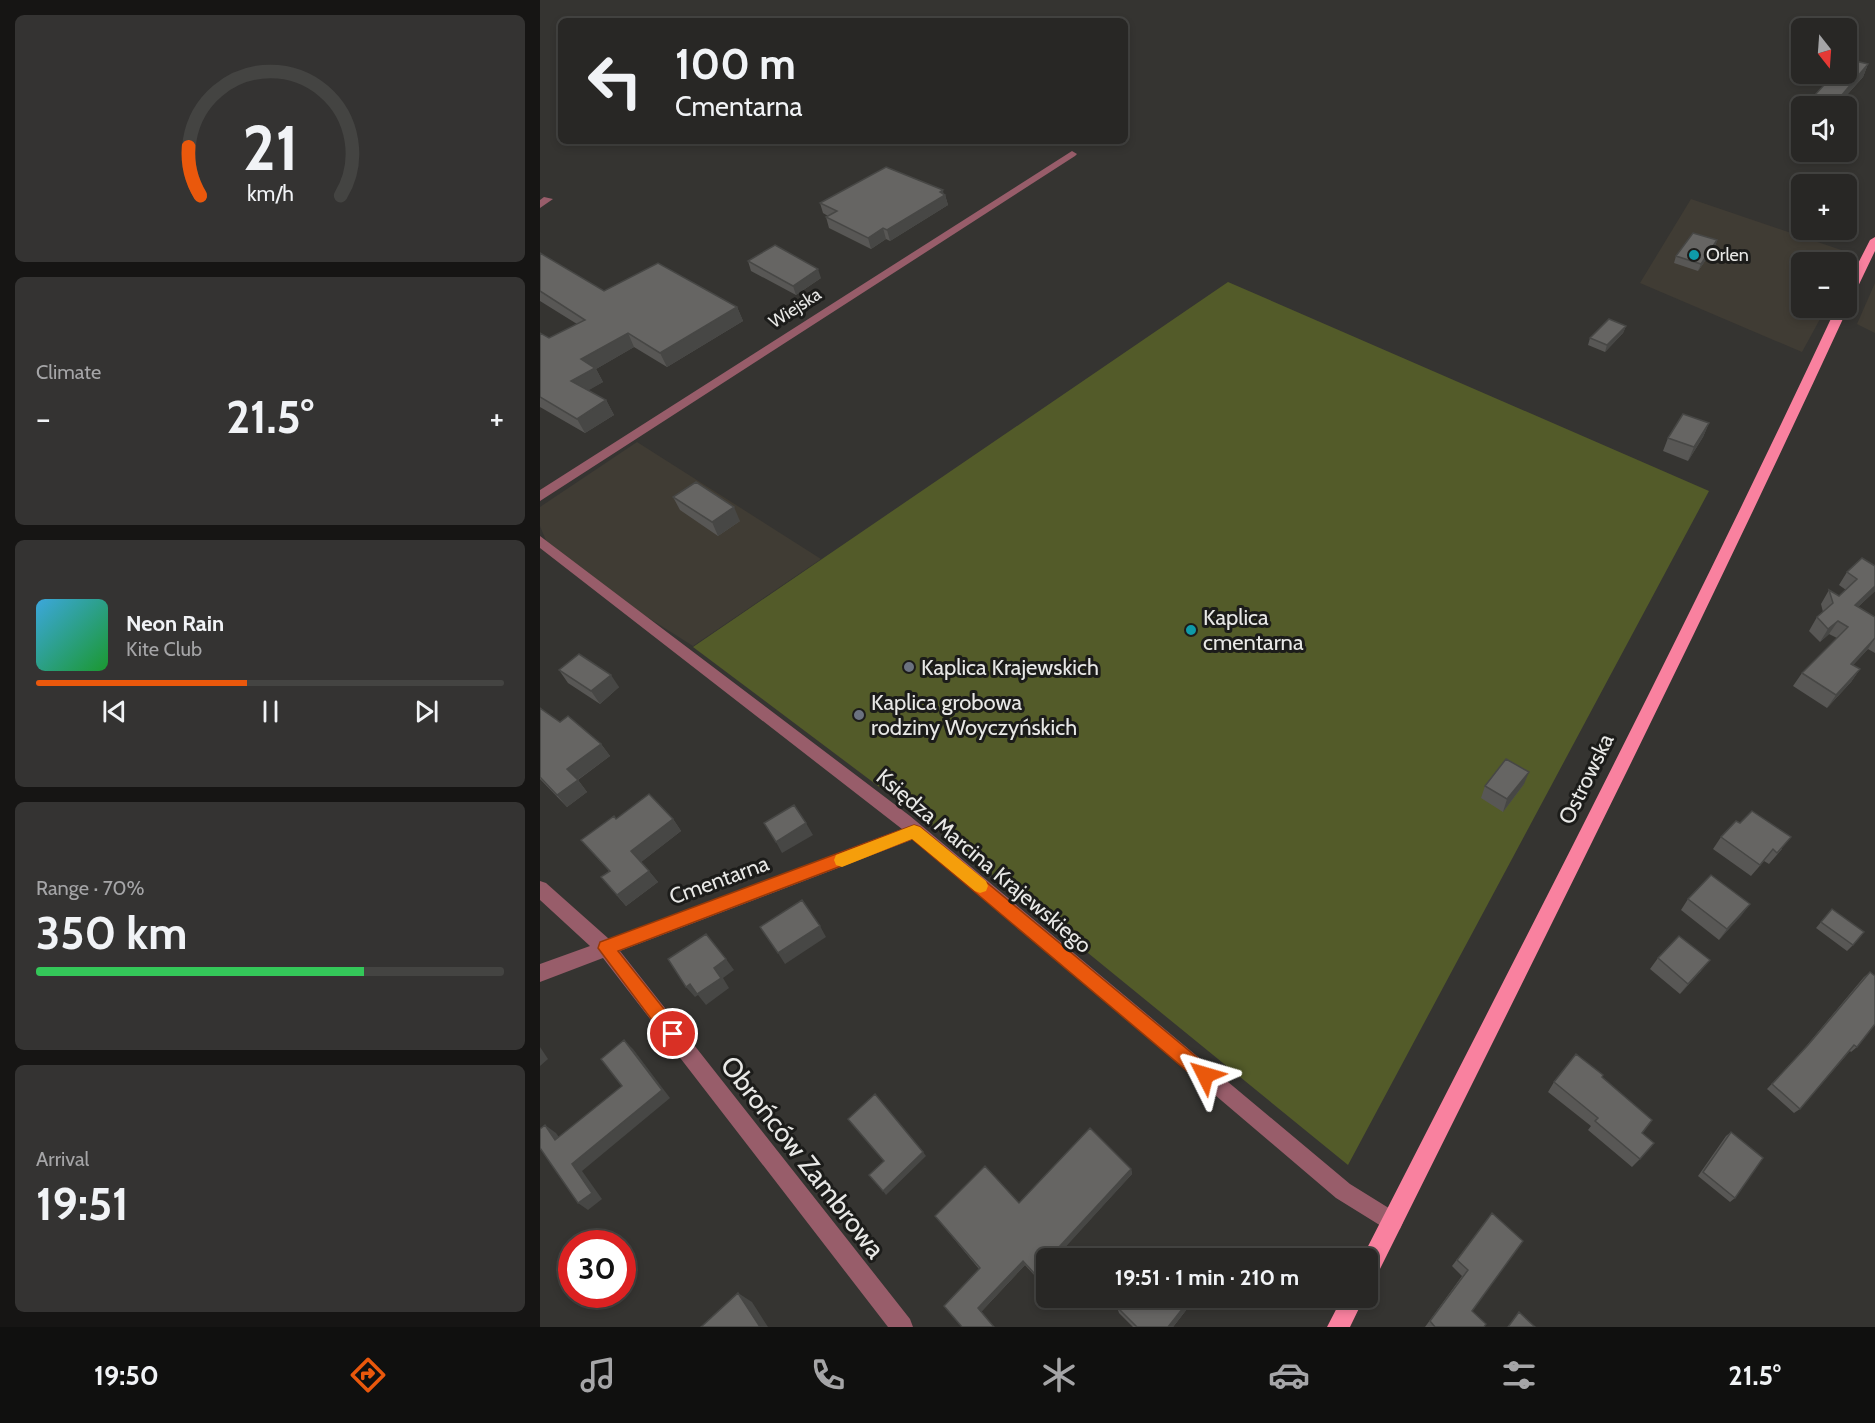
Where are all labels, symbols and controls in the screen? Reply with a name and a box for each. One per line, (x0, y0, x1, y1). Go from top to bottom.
north arrow (1791, 18, 1857, 84)
map controls (1791, 18, 1857, 318)
text: 100 m (675, 38, 796, 90)
icon: left (576, 42, 654, 120)
text: Cmentarna (675, 90, 802, 123)
button: sound (1791, 96, 1857, 162)
text: 21 (242, 110, 298, 186)
button: + (1791, 174, 1857, 240)
text: km/h (247, 180, 293, 206)
place label: Orlen (1706, 244, 1749, 266)
marker: Orlen (1687, 248, 1701, 262)
button: − (1791, 252, 1857, 318)
street label: Wiejska (765, 283, 826, 333)
text: Climate (36, 360, 101, 384)
text: 21.5° (226, 390, 314, 444)
text: − (36, 398, 51, 438)
text: + (489, 398, 504, 438)
place label: Kaplica cmentarna (1203, 604, 1304, 656)
text: Neon Rain (126, 610, 224, 637)
marker: Kaplica cmentarna (1184, 623, 1198, 637)
text: Kite Club (126, 637, 202, 661)
place label: Kaplica Krajewskich (921, 654, 1099, 681)
marker: Kaplica Krajewskich (902, 660, 916, 674)
place label: Kaplica grobowa rodziny Woyczyńskich (871, 689, 1077, 741)
icon: previous (98, 695, 131, 728)
icon: pause (254, 695, 287, 728)
icon: next (410, 695, 443, 728)
marker: Kaplica grobowa rodziny Woyczyńskich (852, 708, 866, 722)
street label: Ostrowska (1553, 729, 1620, 829)
street label: Księdza Marcina Krajewskiego (871, 763, 1097, 959)
street label: Cmentarna (666, 849, 773, 910)
text: Range · 70% (36, 876, 145, 900)
text: 350 km (36, 906, 187, 960)
pin (647, 1008, 698, 1059)
icon: arrive (656, 1017, 689, 1050)
position arrow (1173, 1043, 1237, 1107)
street label: Obrońców Zambrowa (714, 1049, 892, 1265)
text: Arrival (36, 1147, 89, 1171)
text: 19:51 (36, 1177, 129, 1231)
speed limit sign: 30 (558, 1230, 636, 1308)
text: 19:51 · 1 min · 210 m (1115, 1264, 1299, 1291)
icon: directions (347, 1354, 389, 1396)
icon: music (577, 1354, 619, 1396)
icon: phone (807, 1354, 849, 1396)
icon: climate (1038, 1354, 1080, 1396)
icon: car (1268, 1354, 1310, 1396)
icon: filters (1498, 1354, 1540, 1396)
text: 19:50 (94, 1359, 159, 1392)
text: 21.5° (1728, 1359, 1781, 1392)

